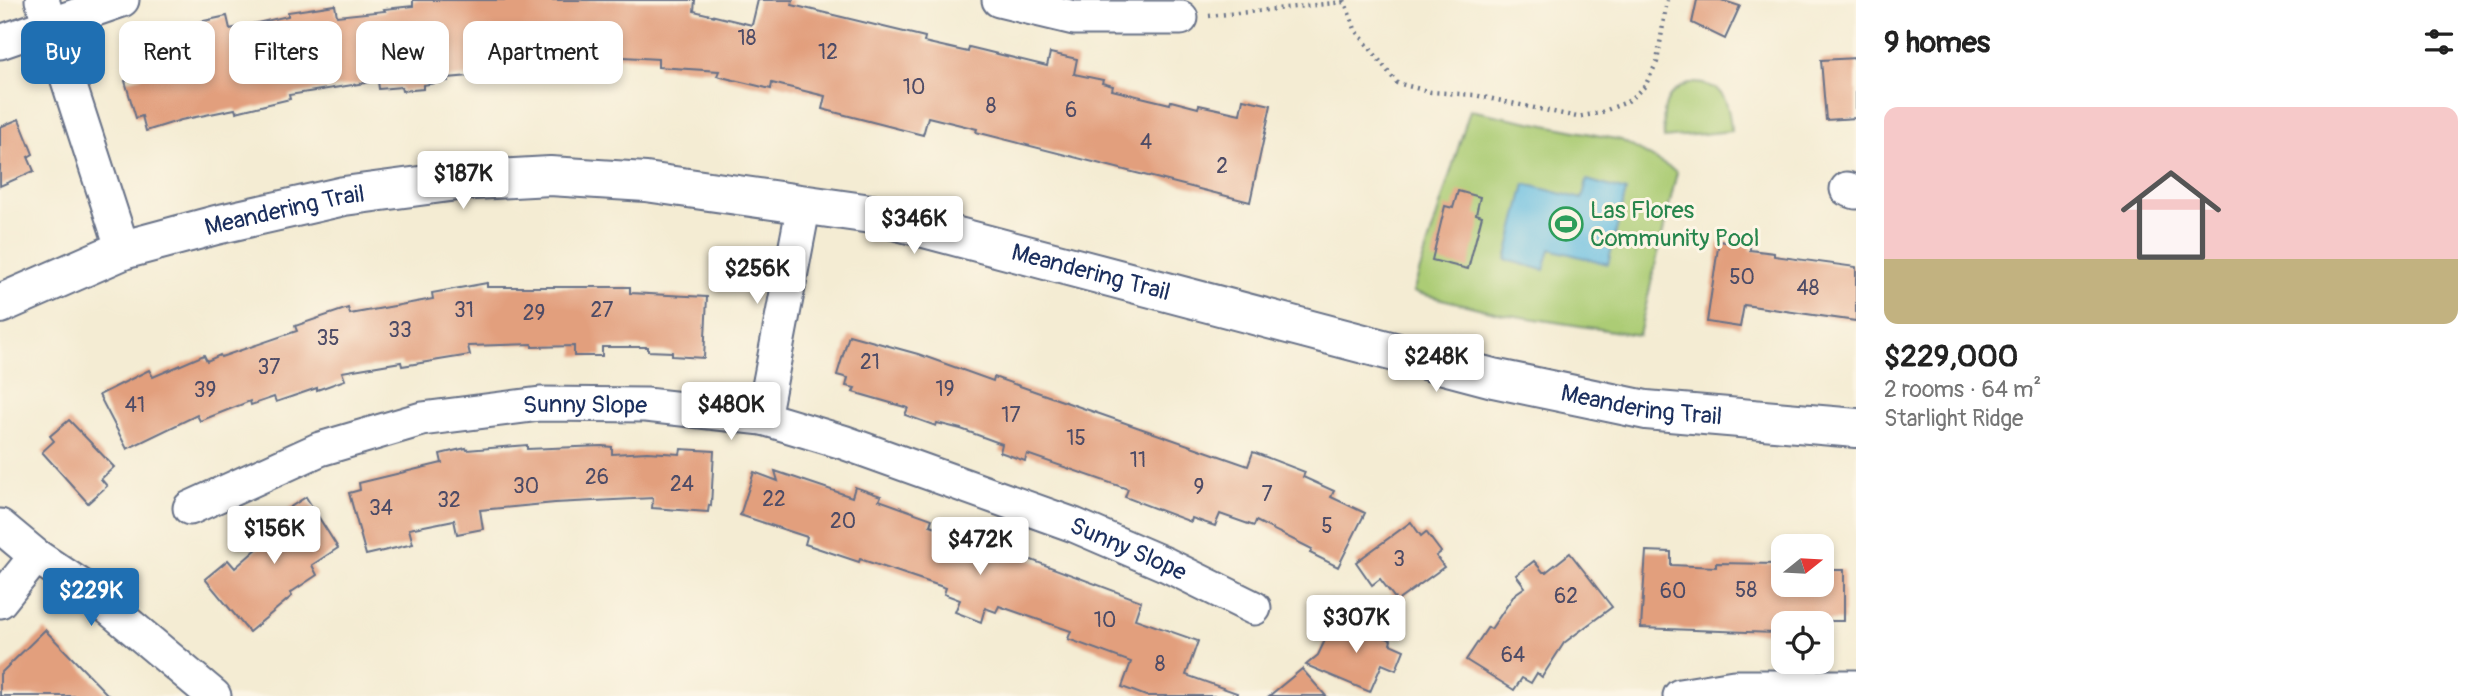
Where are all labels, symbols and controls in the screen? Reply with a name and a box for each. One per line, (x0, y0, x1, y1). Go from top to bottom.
chip: Buy (21, 21, 105, 84)
chip: Rent (119, 21, 215, 84)
chip: Filters (229, 21, 342, 84)
chip: New (356, 21, 449, 84)
chip: Apartment (463, 21, 623, 84)
icon: filters (2420, 23, 2458, 61)
text: 9 homes (1884, 24, 1990, 61)
house number: 18 (738, 25, 756, 52)
house number: 12 (818, 39, 838, 66)
house number: 10 (903, 74, 925, 101)
house number: 8 (986, 93, 996, 120)
house number: 6 (1065, 97, 1077, 124)
house number: 4 (1140, 129, 1152, 156)
pin: $187K (414, 152, 512, 211)
icon: home (2108, 152, 2234, 278)
house number: 2 (1216, 153, 1228, 180)
text: $187K (433, 159, 493, 188)
street label: Meandering Trail (202, 179, 366, 242)
pin: $346K (865, 196, 963, 256)
place label: Las Flores Community Pool (1590, 196, 1759, 253)
text: $346K (881, 204, 947, 233)
sports icon: Las Flores Community Pool (1547, 205, 1585, 243)
street label: Meandering Trail (1008, 238, 1173, 307)
pin: $256K (708, 246, 806, 306)
text: $256K (724, 254, 790, 283)
house number: 50 (1729, 264, 1755, 291)
house number: 48 (1797, 275, 1819, 302)
house number: 31 (454, 297, 474, 324)
house number: 27 (591, 297, 613, 324)
house number: 29 (523, 300, 545, 327)
house number: 33 (388, 317, 412, 344)
house number: 35 (316, 325, 340, 352)
pin: $248K (1387, 334, 1485, 394)
text: $229,000 (1884, 338, 2018, 375)
text: $248K (1404, 342, 1468, 371)
house number: 21 (860, 349, 880, 376)
house number: 37 (258, 354, 280, 381)
text: 2 rooms · 64 m² (1884, 375, 2041, 404)
house number: 19 (935, 376, 955, 403)
house number: 39 (194, 377, 216, 404)
street label: Meandering Trail (1558, 379, 1723, 431)
pin: $480K (682, 382, 780, 442)
street label: Sunny Slope (521, 390, 647, 421)
text: $480K (698, 390, 764, 419)
house number: 41 (125, 392, 145, 419)
house number: 17 (1001, 402, 1021, 429)
text: Starlight Ridge (1884, 404, 2023, 433)
house number: 15 (1066, 425, 1086, 452)
house number: 11 (1130, 447, 1146, 474)
house number: 26 (585, 464, 609, 491)
house number: 24 (670, 471, 694, 498)
house number: 30 (513, 473, 539, 500)
house number: 9 (1194, 474, 1204, 501)
house number: 7 (1261, 481, 1273, 508)
house number: 22 (762, 486, 786, 513)
house number: 32 (437, 487, 461, 514)
house number: 34 (369, 495, 393, 522)
pin: $156K (225, 506, 323, 566)
house number: 20 (830, 508, 856, 535)
street label: Sunny Slope (1065, 511, 1191, 587)
house number: 5 (1321, 513, 1333, 540)
text: $156K (243, 514, 305, 543)
pin: $472K (931, 518, 1029, 577)
text: $472K (948, 525, 1012, 554)
north arrow (1771, 534, 1834, 597)
map controls (1771, 534, 1834, 674)
house number: 3 (1393, 546, 1405, 573)
pin: $229K (42, 568, 140, 628)
text: $229K (59, 576, 123, 605)
house number: 58 (1735, 577, 1757, 604)
house number: 60 (1660, 578, 1686, 605)
house number: 62 (1554, 583, 1578, 610)
pin: $307K (1307, 596, 1405, 655)
text: $307K (1322, 603, 1390, 632)
house number: 10 (1094, 607, 1116, 634)
button: locate (1771, 611, 1834, 674)
house number: 64 (1501, 642, 1525, 669)
house number: 8 (1155, 651, 1165, 678)

